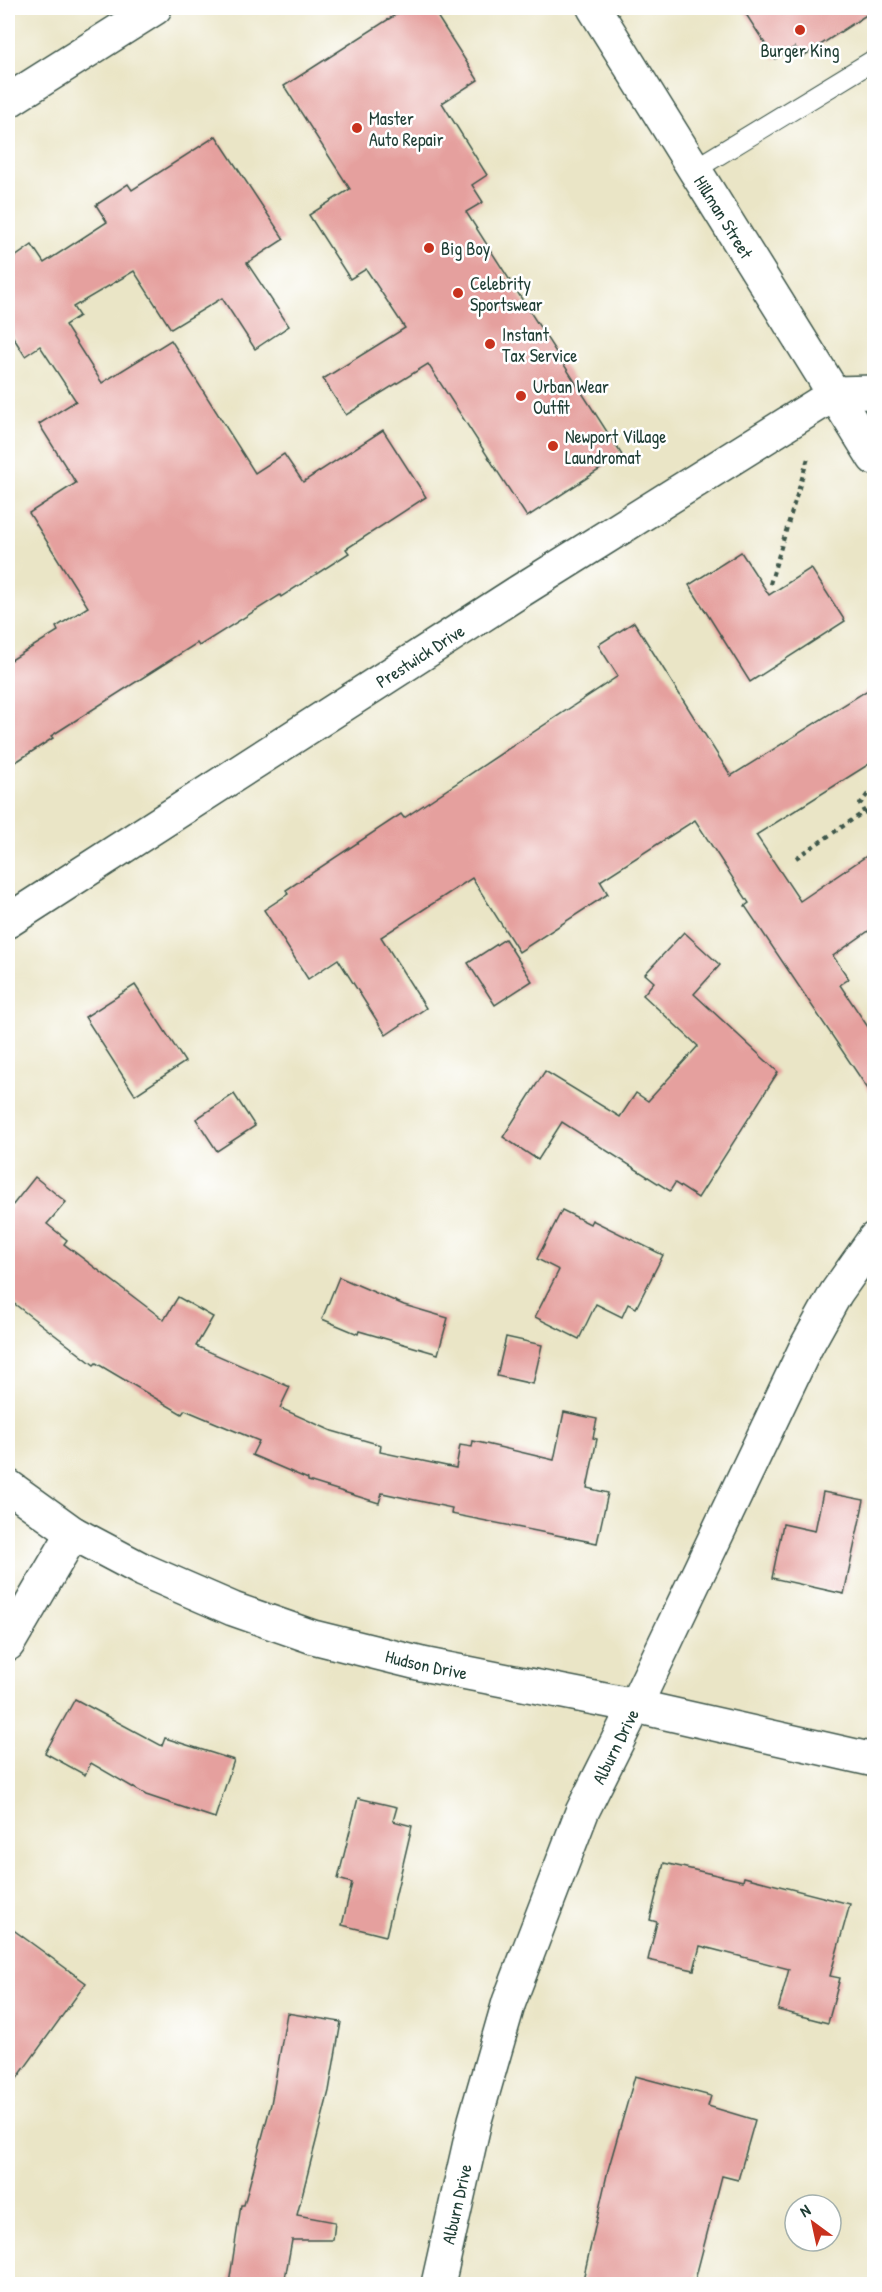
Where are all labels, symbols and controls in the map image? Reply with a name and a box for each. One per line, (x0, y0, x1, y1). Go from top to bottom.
marker: Burger King (793, 23, 807, 37)
place label: Burger King (760, 38, 840, 63)
place label: Master Auto Repair (369, 106, 444, 152)
marker: Master Auto Repair (350, 121, 364, 135)
street label: Hillman Street (689, 170, 760, 264)
place label: Big Boy (441, 236, 491, 261)
marker: Big Boy (422, 241, 436, 255)
place label: Celebrity Sportswear (470, 271, 543, 317)
marker: Celebrity Sportswear (451, 286, 465, 300)
place label: Instant Tax Service (502, 322, 577, 368)
marker: Instant Tax Service (483, 337, 497, 351)
place label: Urban Wear Outfit (533, 374, 609, 420)
marker: Urban Wear Outfit (514, 389, 528, 403)
place label: Newport Village Laundromat (565, 424, 666, 470)
marker: Newport Village Laundromat (546, 439, 560, 453)
street label: Prestwick Drive (371, 618, 469, 693)
street label: Hudson Drive (383, 1643, 470, 1685)
street label: Alburn Drive (586, 1704, 644, 1788)
street label: Alburn Drive (435, 2162, 477, 2246)
north arrow (783, 2193, 843, 2253)
text: N (795, 2199, 815, 2222)

